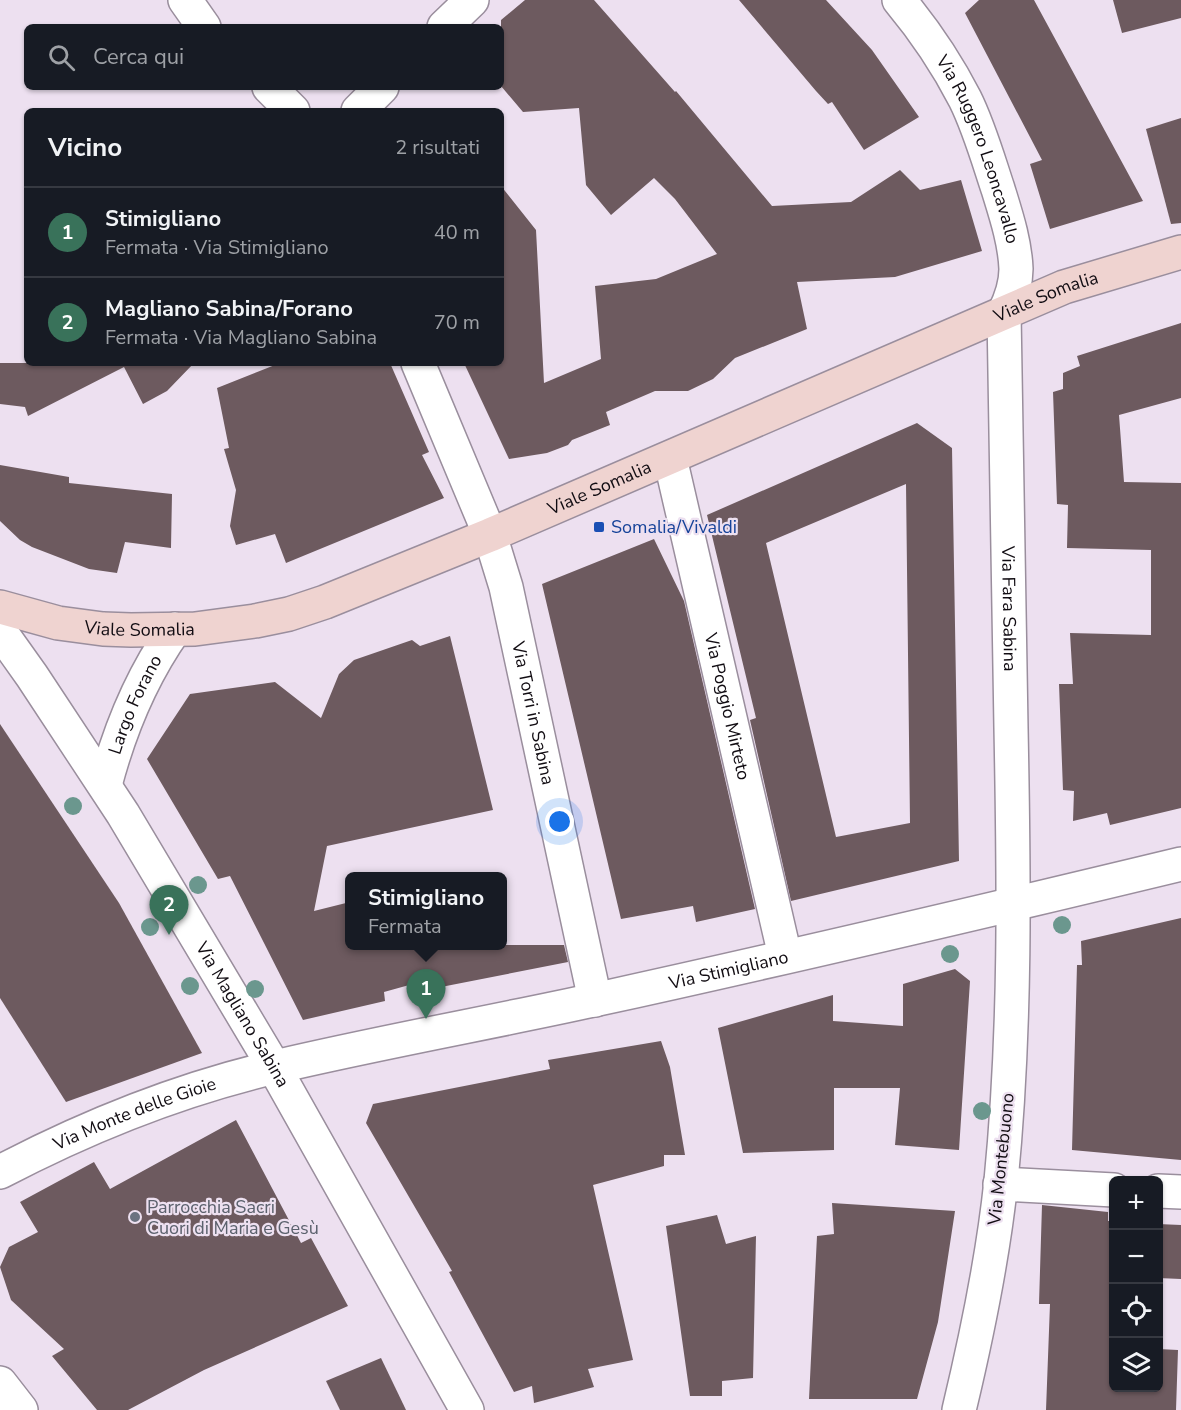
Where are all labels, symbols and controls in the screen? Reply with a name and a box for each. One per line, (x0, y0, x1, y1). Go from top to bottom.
search box (24, 24, 504, 90)
icon: search (45, 41, 78, 74)
text: Cerca qui (93, 42, 184, 72)
street label: Via Ruggero Leoncavallo (930, 50, 1025, 246)
text: Vicino (48, 130, 122, 165)
text: 2 risultati (395, 134, 480, 161)
text: Stimigliano (105, 204, 221, 234)
text: 1 (62, 219, 74, 246)
text: 40 m (434, 219, 480, 246)
text: Fermata · Via Stimigliano (105, 234, 329, 261)
street label: Viale Somalia (989, 265, 1101, 328)
text: Magliano Sabina/Forano (105, 294, 353, 324)
text: 2 (62, 309, 74, 336)
text: 70 m (434, 309, 480, 336)
text: Fermata · Via Magliano Sabina (105, 324, 377, 351)
street label: Viale Somalia (543, 455, 655, 521)
place label: Somalia/Vivaldi (611, 515, 737, 539)
marker: Somalia/Vivaldi (592, 520, 606, 534)
street label: Via Fara Sabina (996, 545, 1022, 672)
street label: Viale Somalia (82, 614, 195, 642)
street label: Via Poggio Mirteto (699, 630, 756, 782)
street label: Via Torri in Sabina (506, 638, 560, 787)
street label: Largo Forano (103, 650, 168, 757)
your location (545, 807, 574, 836)
popup (345, 872, 507, 950)
text: Stimigliano (368, 883, 484, 913)
pin: 2 (150, 886, 188, 935)
text: Fermata (368, 913, 442, 940)
street label: Via Magliano Sabina (189, 936, 295, 1092)
street label: Via Stimigliano (666, 945, 791, 995)
pin: 1 (406, 970, 446, 1019)
street label: Via Monte delle Gioie (48, 1072, 219, 1156)
street label: Via Montebuono (982, 1092, 1020, 1227)
map controls (1109, 1176, 1163, 1392)
button: + (1109, 1176, 1163, 1230)
place label: Parrocchia Sacri Cuori di Maria e Gesù (147, 1195, 319, 1240)
marker: Parrocchia Sacri Cuori di Maria e Gesù (128, 1210, 142, 1224)
button: − (1109, 1230, 1163, 1284)
button: locate (1109, 1284, 1163, 1338)
button: layers (1109, 1338, 1163, 1392)

